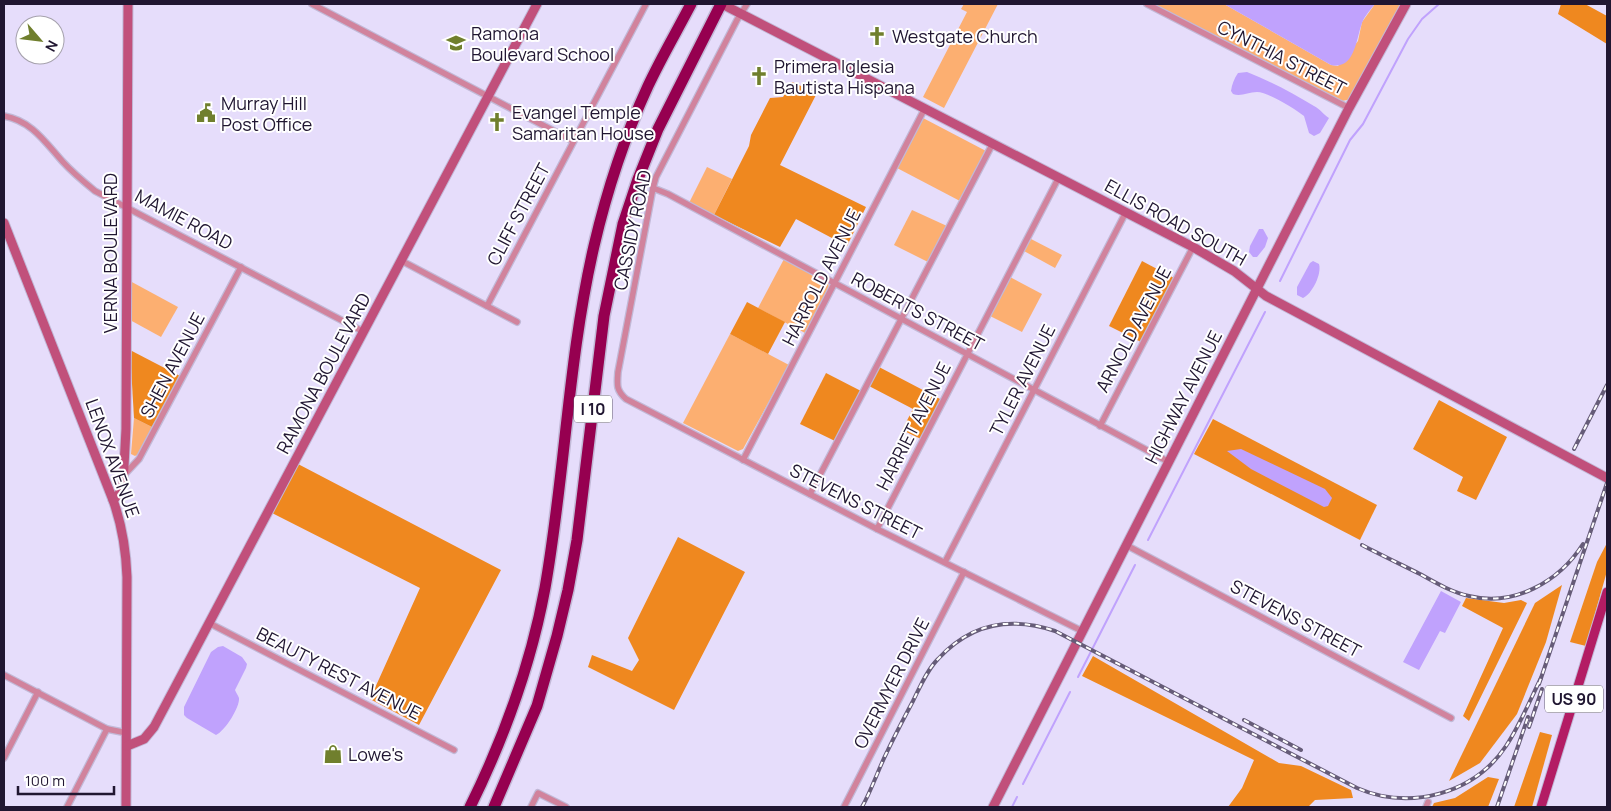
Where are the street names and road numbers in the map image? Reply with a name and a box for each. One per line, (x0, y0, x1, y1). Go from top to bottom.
street label: CYNTHIA STREET (1214, 14, 1351, 100)
street label: CLIFF STREET (481, 159, 555, 269)
street label: CASSIDY ROAD (608, 168, 656, 292)
street label: VERNA BOULEVARD (98, 173, 122, 333)
street label: ELLIS ROAD SOUTH (1101, 173, 1251, 271)
street label: MAMIE ROAD (131, 183, 237, 255)
street label: HARROLD AVENUE (776, 204, 866, 350)
street label: ARNOLD AVENUE (1090, 262, 1176, 396)
street label: ROBERTS STREET (848, 266, 989, 356)
street label: RAMONA BOULEVARD (270, 288, 376, 458)
street label: SHEN AVENUE (134, 308, 210, 422)
street label: TYLER AVENUE (984, 320, 1060, 440)
street label: HIGHWAY AVENUE (1139, 326, 1227, 468)
street label: HARRIET AVENUE (870, 358, 956, 494)
street label: LENOX AVENUE (80, 395, 146, 521)
road number: I 10 (574, 396, 612, 422)
street label: STEVENS STREET (786, 457, 926, 545)
street label: STEVENS STREET (1226, 573, 1366, 663)
street label: OVERMYER DRIVE (848, 613, 934, 753)
street label: BEAUTY REST AVENUE (253, 621, 425, 725)
road number: US 90 (1545, 686, 1603, 712)

